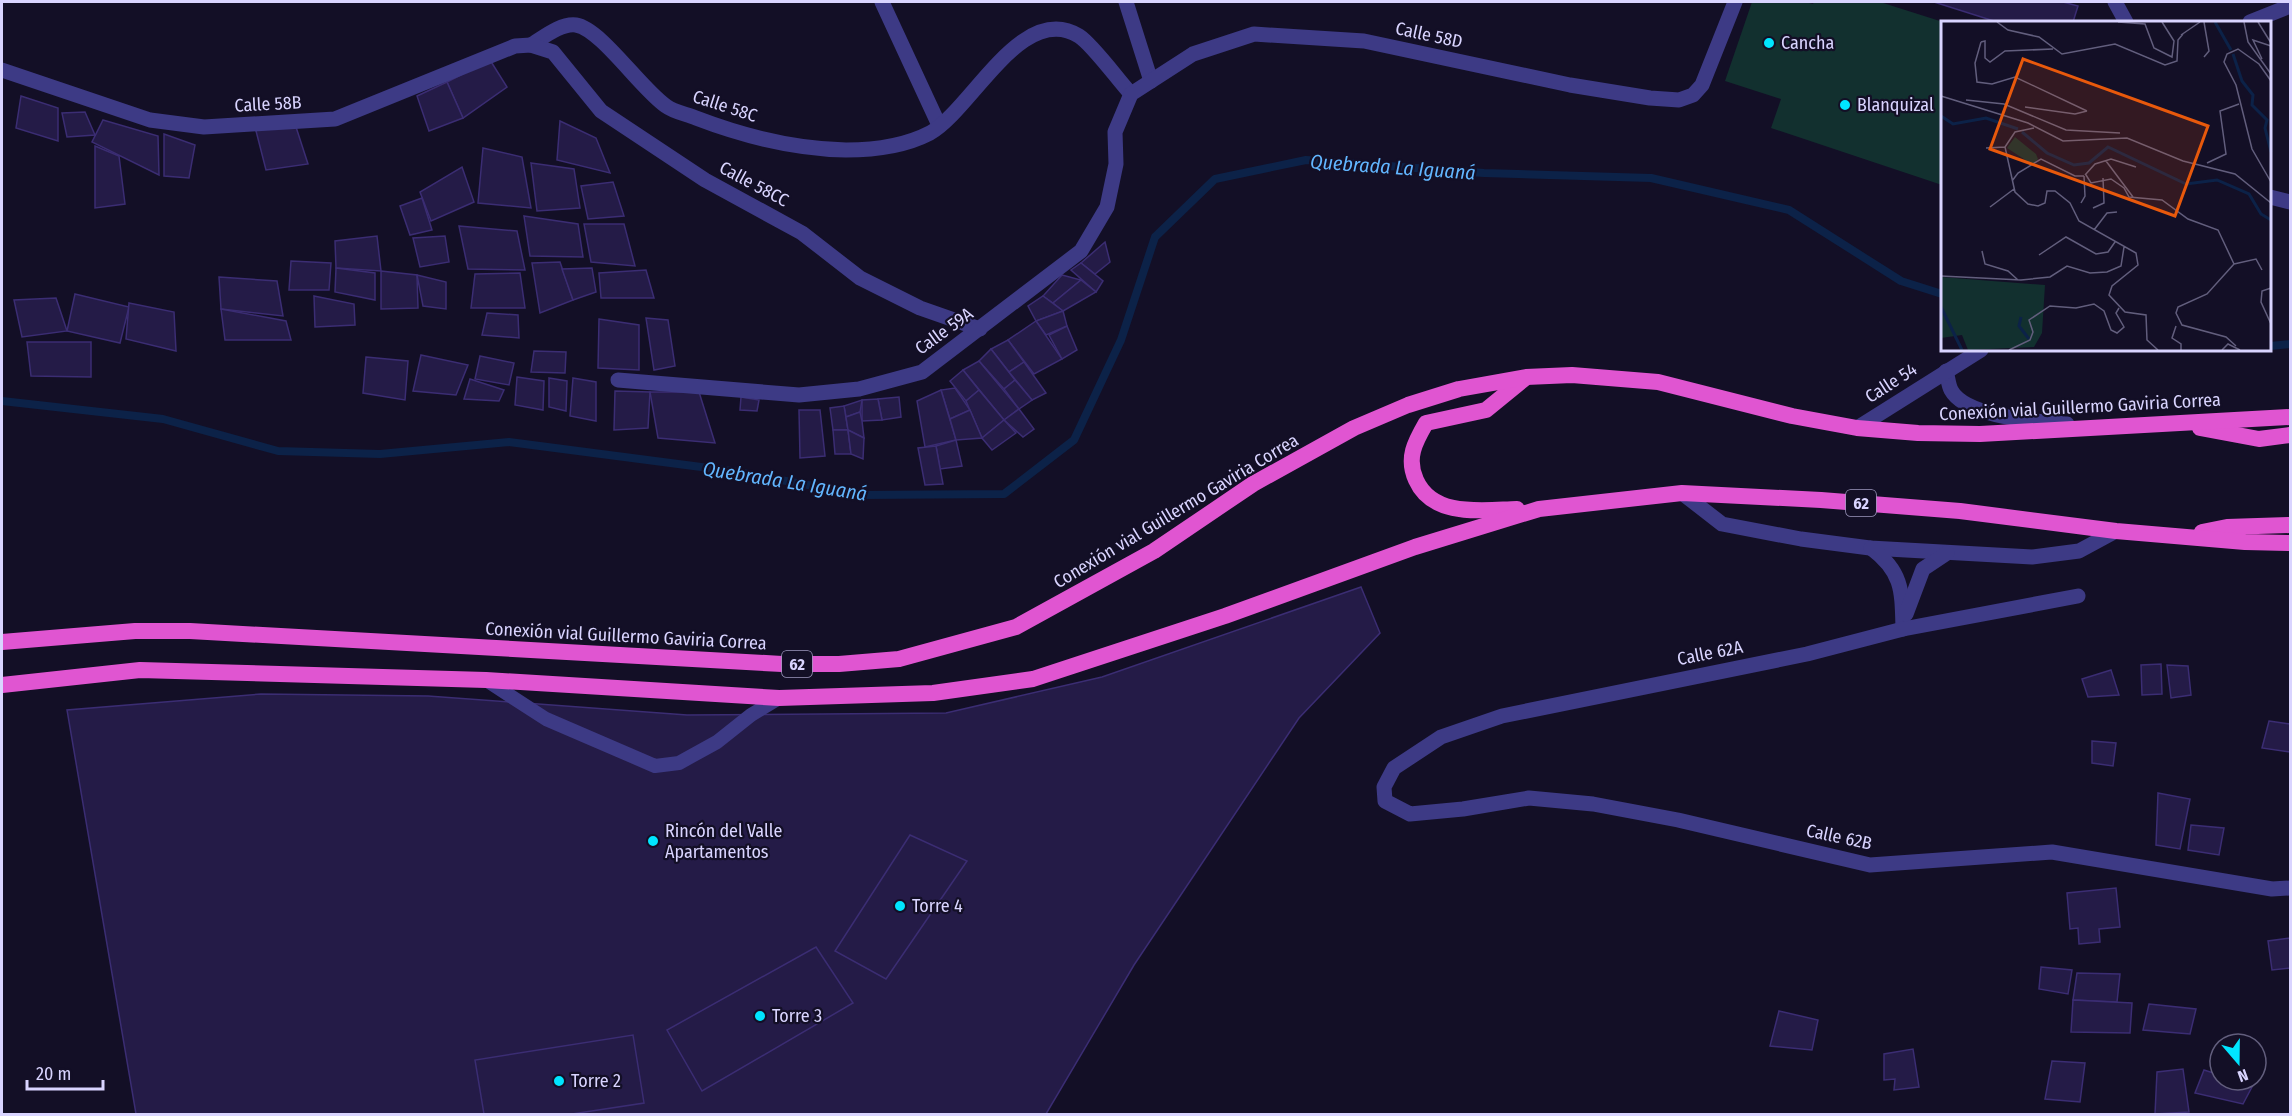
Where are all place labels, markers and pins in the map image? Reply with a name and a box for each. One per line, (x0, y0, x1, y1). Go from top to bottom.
place label: Cancha (1781, 32, 1834, 54)
marker: Cancha (1762, 36, 1776, 50)
place label: Blanquizal (1857, 94, 1934, 116)
marker: Blanquizal (1838, 98, 1852, 112)
place label: Rincón del Valle Apartamentos (665, 820, 782, 863)
marker: Rincón del Valle Apartamentos (646, 834, 660, 848)
place label: Torre 4 (912, 895, 963, 917)
marker: Torre 4 (893, 899, 907, 913)
place label: Torre 3 (772, 1005, 822, 1027)
marker: Torre 3 (753, 1009, 767, 1023)
place label: Torre 2 (571, 1070, 621, 1092)
marker: Torre 2 (552, 1074, 566, 1088)

